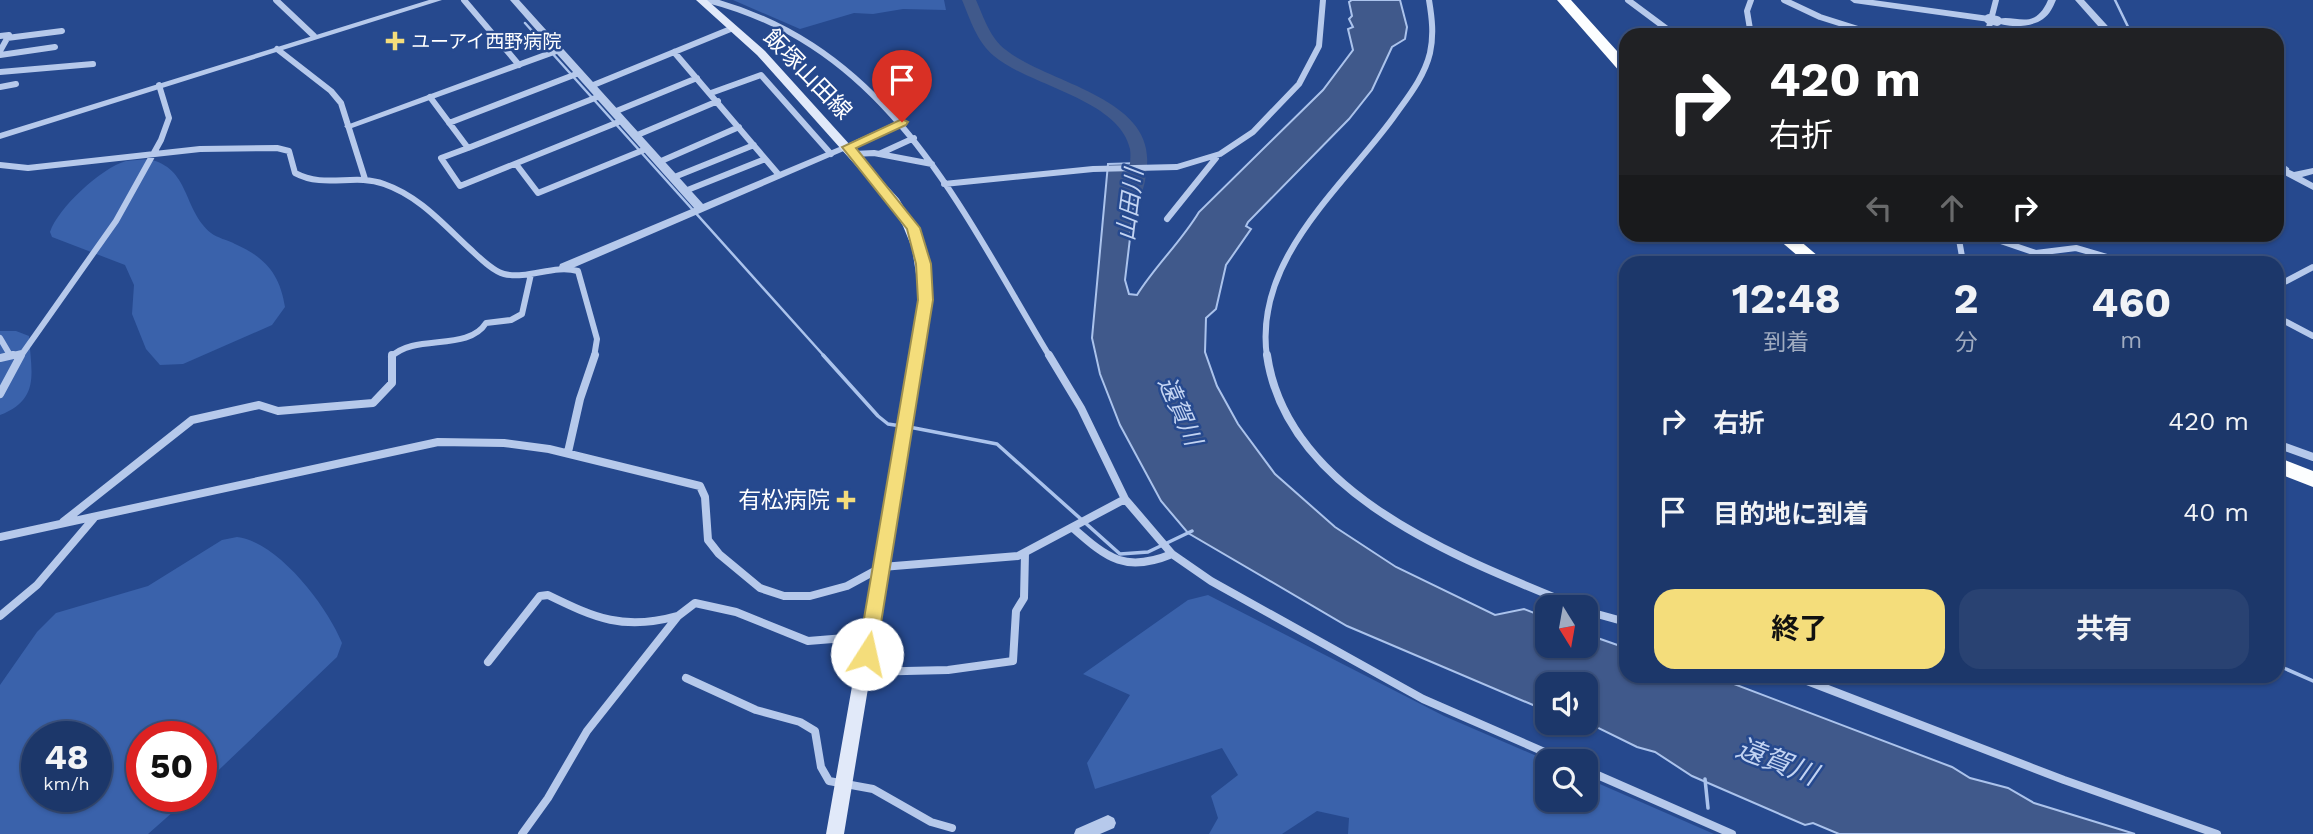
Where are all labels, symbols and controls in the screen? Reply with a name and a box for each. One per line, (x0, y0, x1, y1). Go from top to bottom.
street label: 飯塚山田線 (758, 24, 857, 125)
place label: ユーアイ西野病院 (411, 30, 561, 53)
marker: ユーアイ西野病院 (385, 31, 405, 51)
pin (872, 50, 932, 122)
text: 420 m (1769, 50, 1921, 108)
icon: right (1654, 56, 1745, 147)
icon: arrive (883, 61, 921, 99)
text: 右折 (1769, 116, 1833, 154)
water label: 山田川 (1112, 165, 1149, 242)
icon: left (1860, 189, 1898, 227)
icon: ahead (1933, 189, 1971, 227)
icon: right (2006, 189, 2044, 227)
text: 12:48 (1732, 274, 1841, 323)
text: 2 (1954, 274, 1979, 323)
text: 460 (2091, 278, 2171, 327)
text: m (2120, 327, 2142, 354)
text: 到着 (1763, 329, 1809, 356)
text: 分 (1955, 329, 1978, 356)
water label: 遠賀川 (1153, 372, 1209, 452)
icon: right (1654, 402, 1692, 440)
text: 420 m (2168, 406, 2249, 436)
text: 右折 (1713, 408, 1765, 438)
place label: 有松病院 (738, 487, 830, 514)
marker: 有松病院 (836, 490, 856, 510)
icon: arrive (1654, 493, 1692, 531)
text: 40 m (2183, 497, 2249, 527)
text: 目的地に到着 (1713, 499, 1869, 529)
button: 終了 (1654, 589, 1945, 669)
button: 共有 (1959, 589, 2249, 669)
north arrow (1535, 595, 1598, 658)
map controls (1535, 595, 1598, 812)
position arrow (830, 617, 904, 691)
button: sound (1535, 672, 1598, 735)
speed limit sign: 50 (126, 721, 217, 812)
water label: 遠賀川 (1732, 731, 1825, 793)
text: 48 (44, 736, 89, 778)
button: search (1535, 749, 1598, 812)
text: km/h (43, 773, 90, 794)

